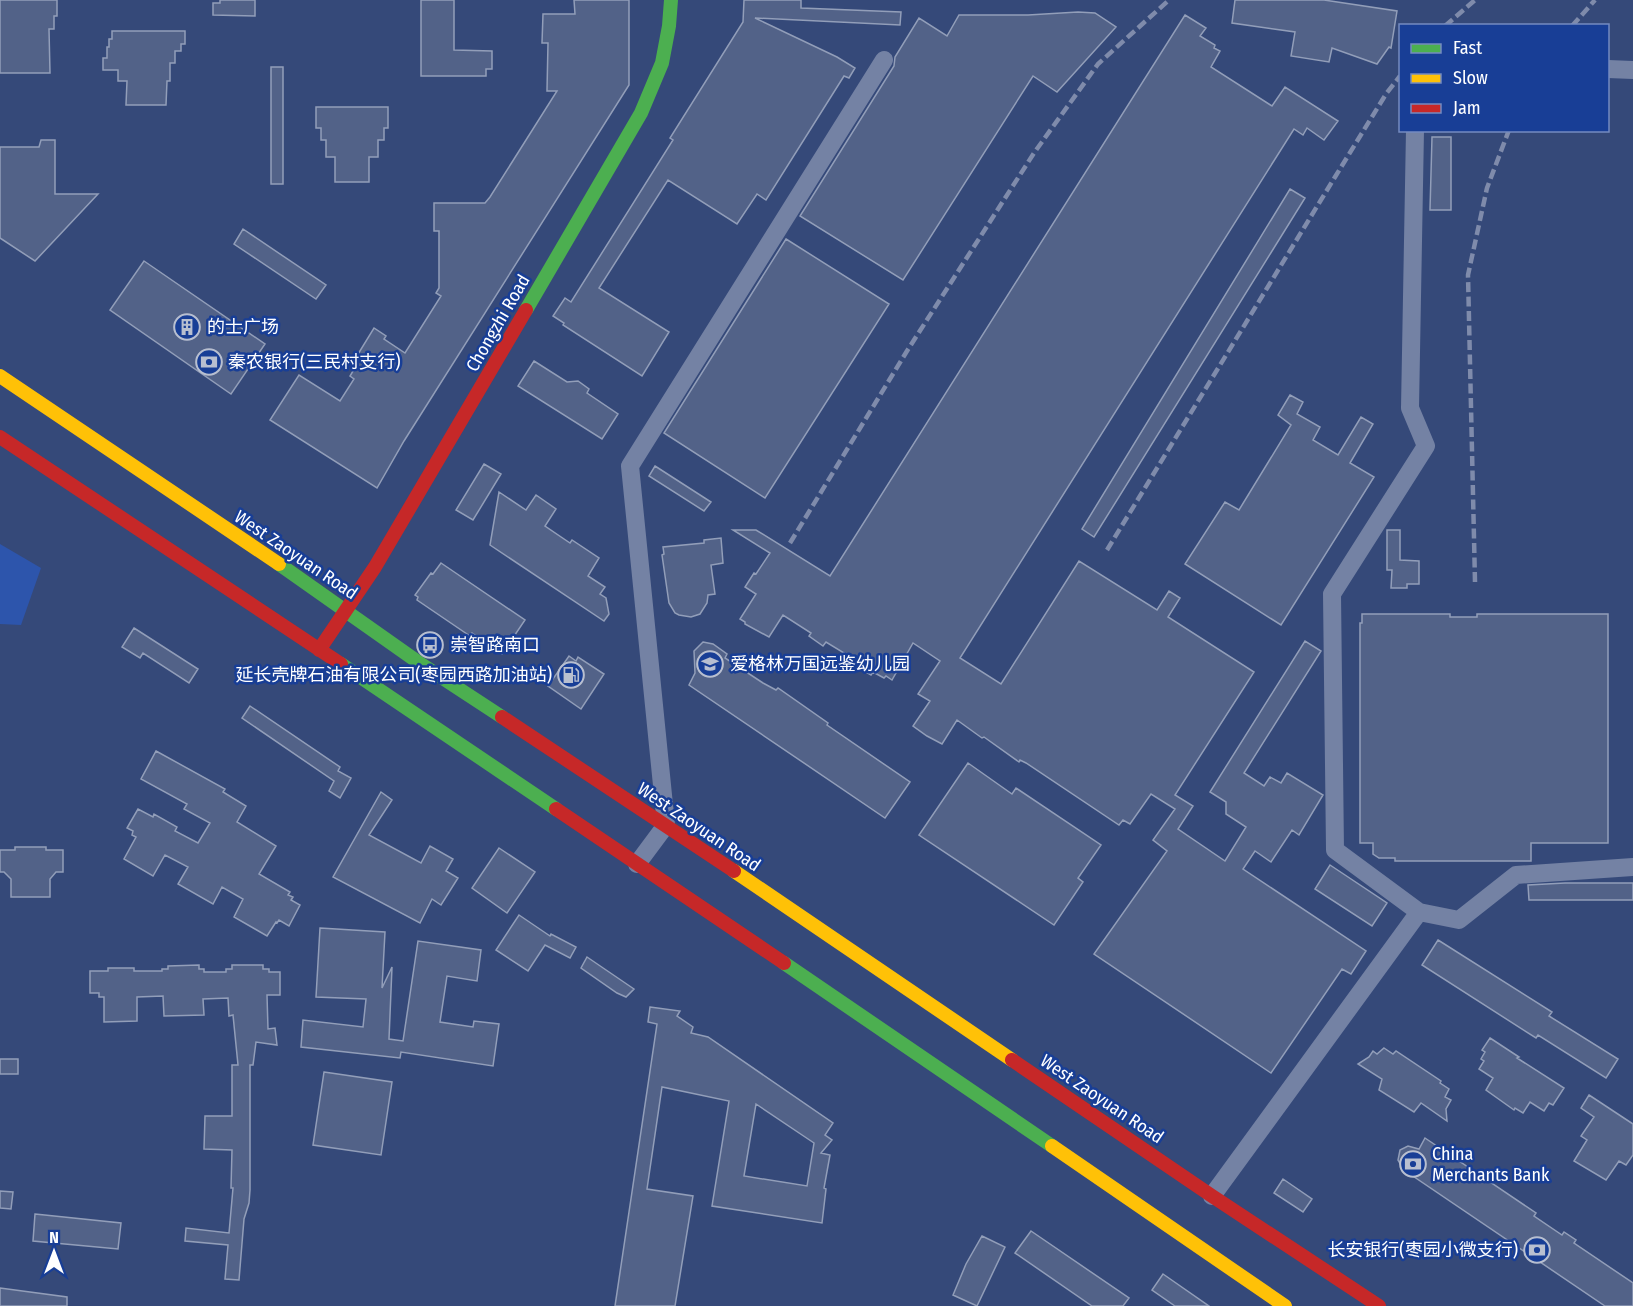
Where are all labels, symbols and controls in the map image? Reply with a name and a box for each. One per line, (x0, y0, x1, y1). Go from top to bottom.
legend (1399, 24, 1609, 132)
text: Fast (1453, 37, 1482, 59)
text: Slow (1453, 67, 1488, 89)
text: Jam (1453, 97, 1481, 119)
street label: Chongzhi Road (461, 271, 535, 375)
building icon: 的士广场 (172, 312, 202, 342)
place label: 的士广场 (207, 316, 279, 338)
bank icon: 秦农银行(三民村支行) (194, 347, 224, 377)
place label: 秦农银行(三民村支行) (228, 351, 401, 373)
street label: West Zaoyuan Road (230, 506, 362, 604)
bus stop icon: 崇智路南口 (415, 630, 445, 660)
place label: 崇智路南口 (450, 634, 540, 656)
school or university icon: 爱格林万国远鉴幼儿园 (695, 649, 725, 679)
place label: 爱格林万国远鉴幼儿园 (730, 653, 910, 675)
fuel station icon: 延长壳牌石油有限公司(枣园西路加油站) (556, 660, 586, 690)
place label: 延长壳牌石油有限公司(枣园西路加油站) (235, 664, 552, 686)
street label: West Zaoyuan Road (633, 778, 765, 876)
street label: West Zaoyuan Road (1036, 1050, 1168, 1148)
place label: China Merchants Bank (1432, 1143, 1550, 1186)
bank icon: China Merchants Bank (1398, 1149, 1428, 1179)
north arrow (24, 1222, 84, 1282)
text: N (49, 1228, 59, 1247)
bank icon: 长安银行(枣园小微支行) (1522, 1235, 1552, 1265)
place label: 长安银行(枣园小微支行) (1327, 1239, 1518, 1261)

